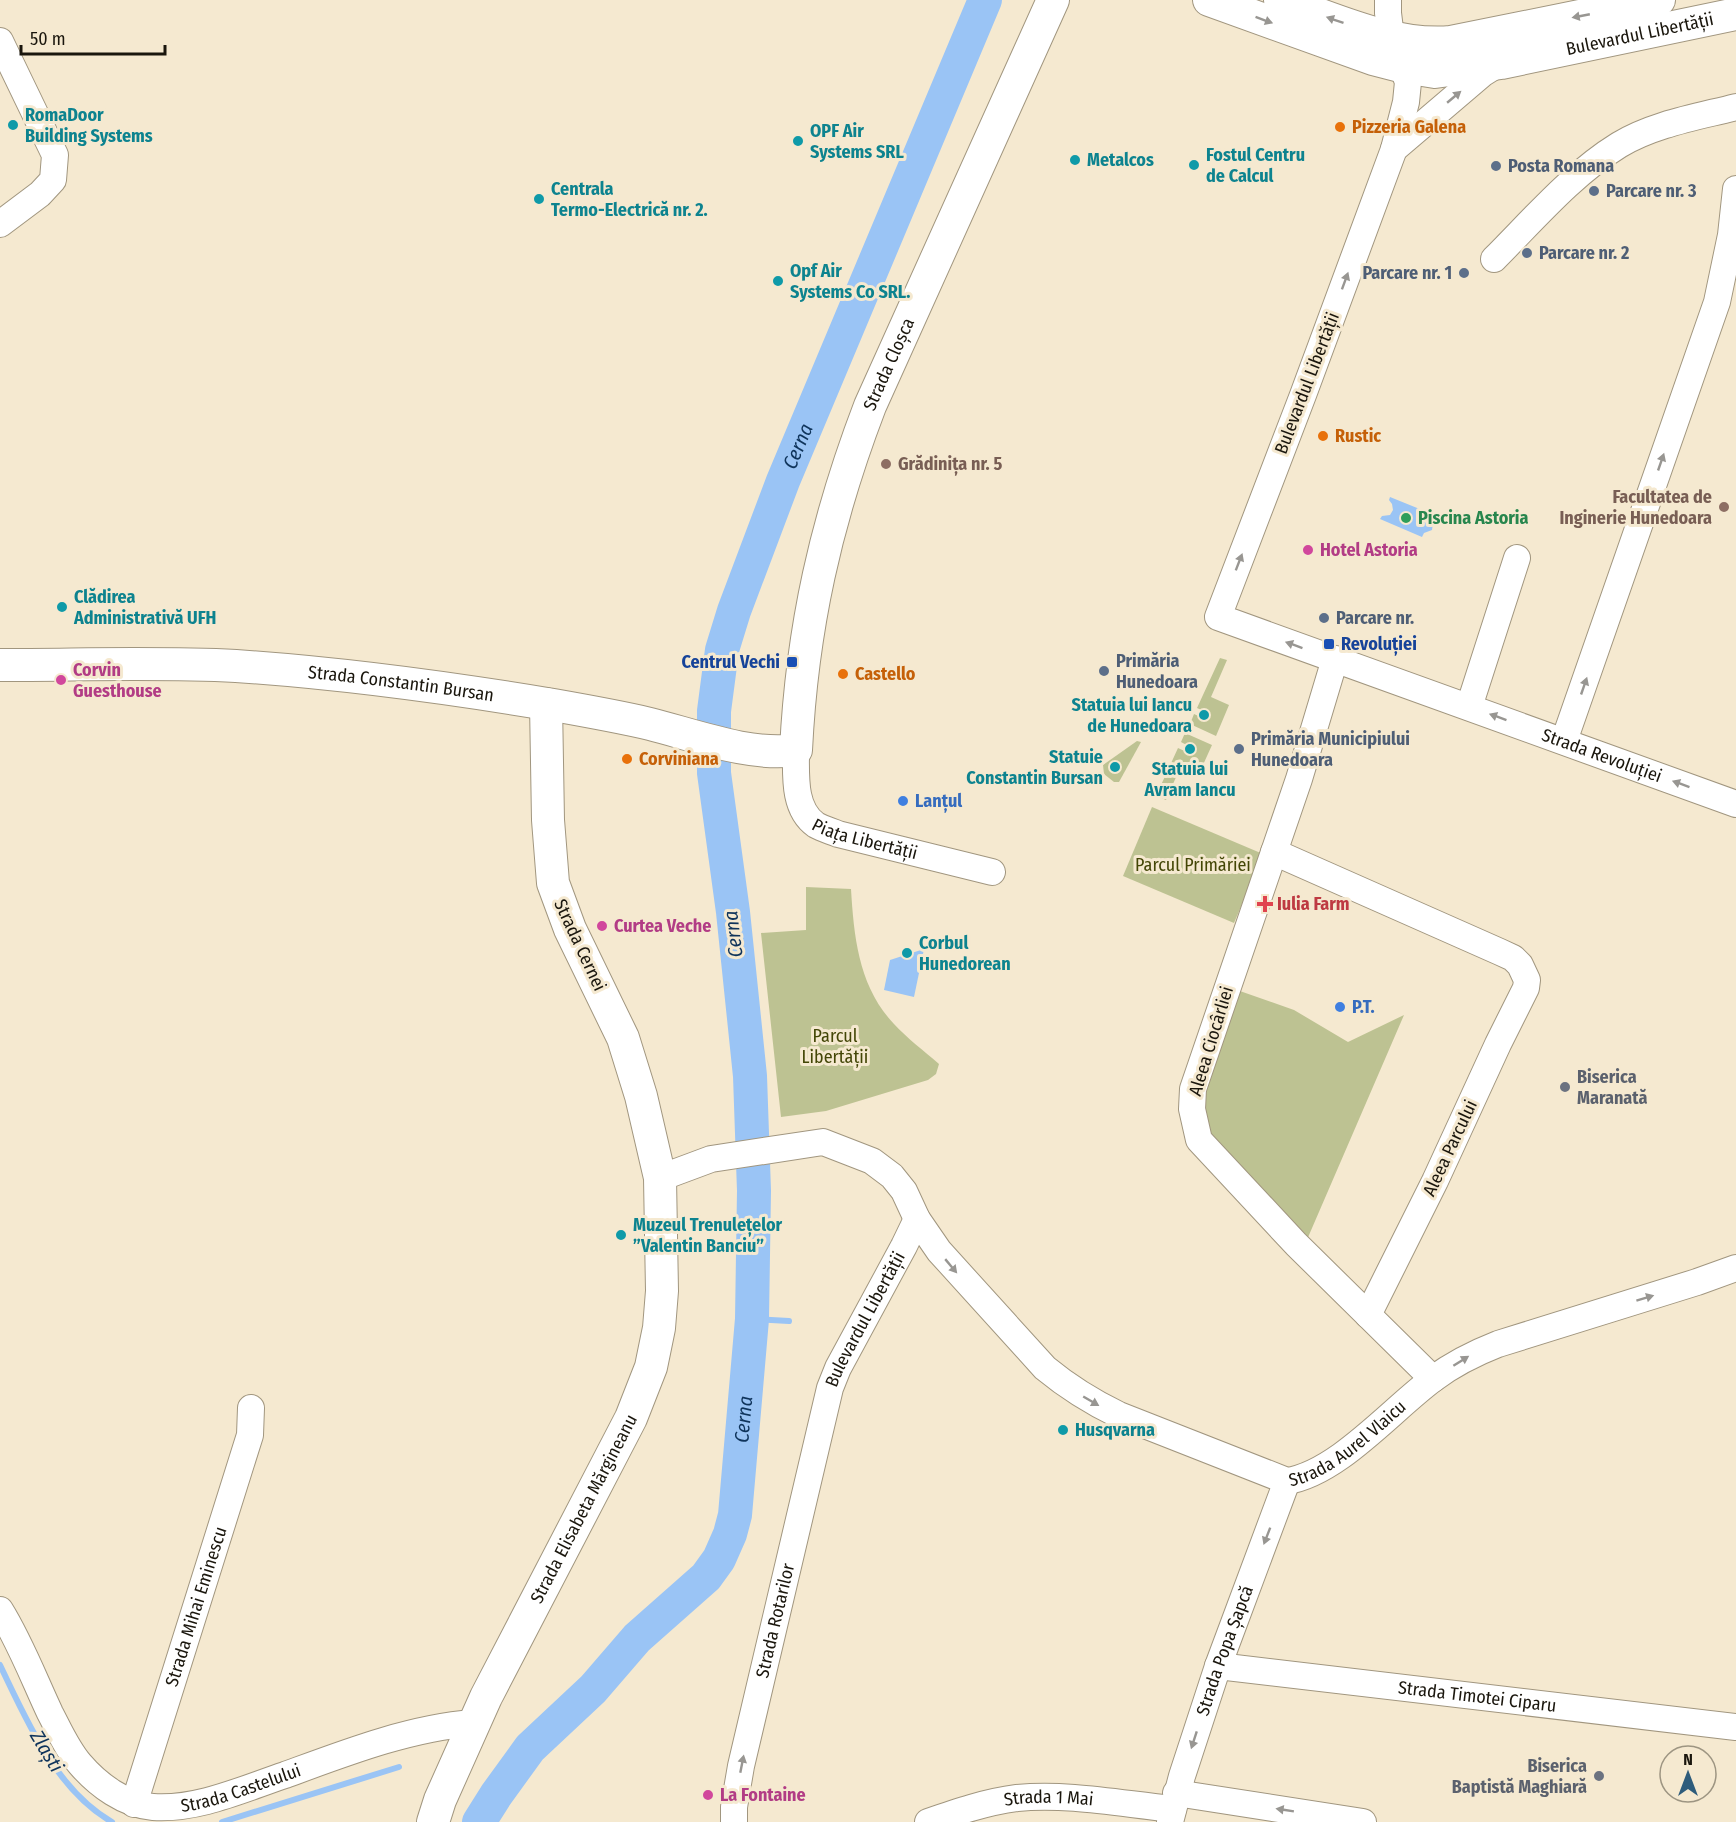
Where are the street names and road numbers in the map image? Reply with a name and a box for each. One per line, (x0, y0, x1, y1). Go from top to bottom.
street label: Bulevardul Libertății (1564, 8, 1715, 60)
street label: Bulevardul Libertății (1270, 309, 1344, 457)
street label: Strada Cloșca (858, 314, 919, 414)
street label: Strada Constantin Bursan (307, 661, 495, 706)
street label: Strada Revoluției (1539, 724, 1665, 787)
street label: Piața Libertății (808, 814, 920, 864)
street label: Strada Cernei (549, 896, 611, 994)
street label: Aleea Ciocârliei (1184, 984, 1238, 1098)
street label: Aleea Parcului (1418, 1096, 1482, 1200)
street label: Bulevardul Libertății (821, 1248, 910, 1390)
street label: Strada Aurel Vlaicu (1286, 1396, 1410, 1491)
street label: Strada Elisabeta Mărgineanu (526, 1410, 642, 1607)
street label: Strada Mihai Eminescu (161, 1524, 232, 1689)
street label: Strada Rotarilor (751, 1560, 800, 1680)
street label: Strada Popa Șapcă (1191, 1582, 1258, 1718)
street label: Strada Timotei Ciparu (1397, 1676, 1558, 1717)
street label: Strada Castelului (179, 1759, 304, 1817)
street label: Strada 1 Mai (1002, 1786, 1094, 1811)

